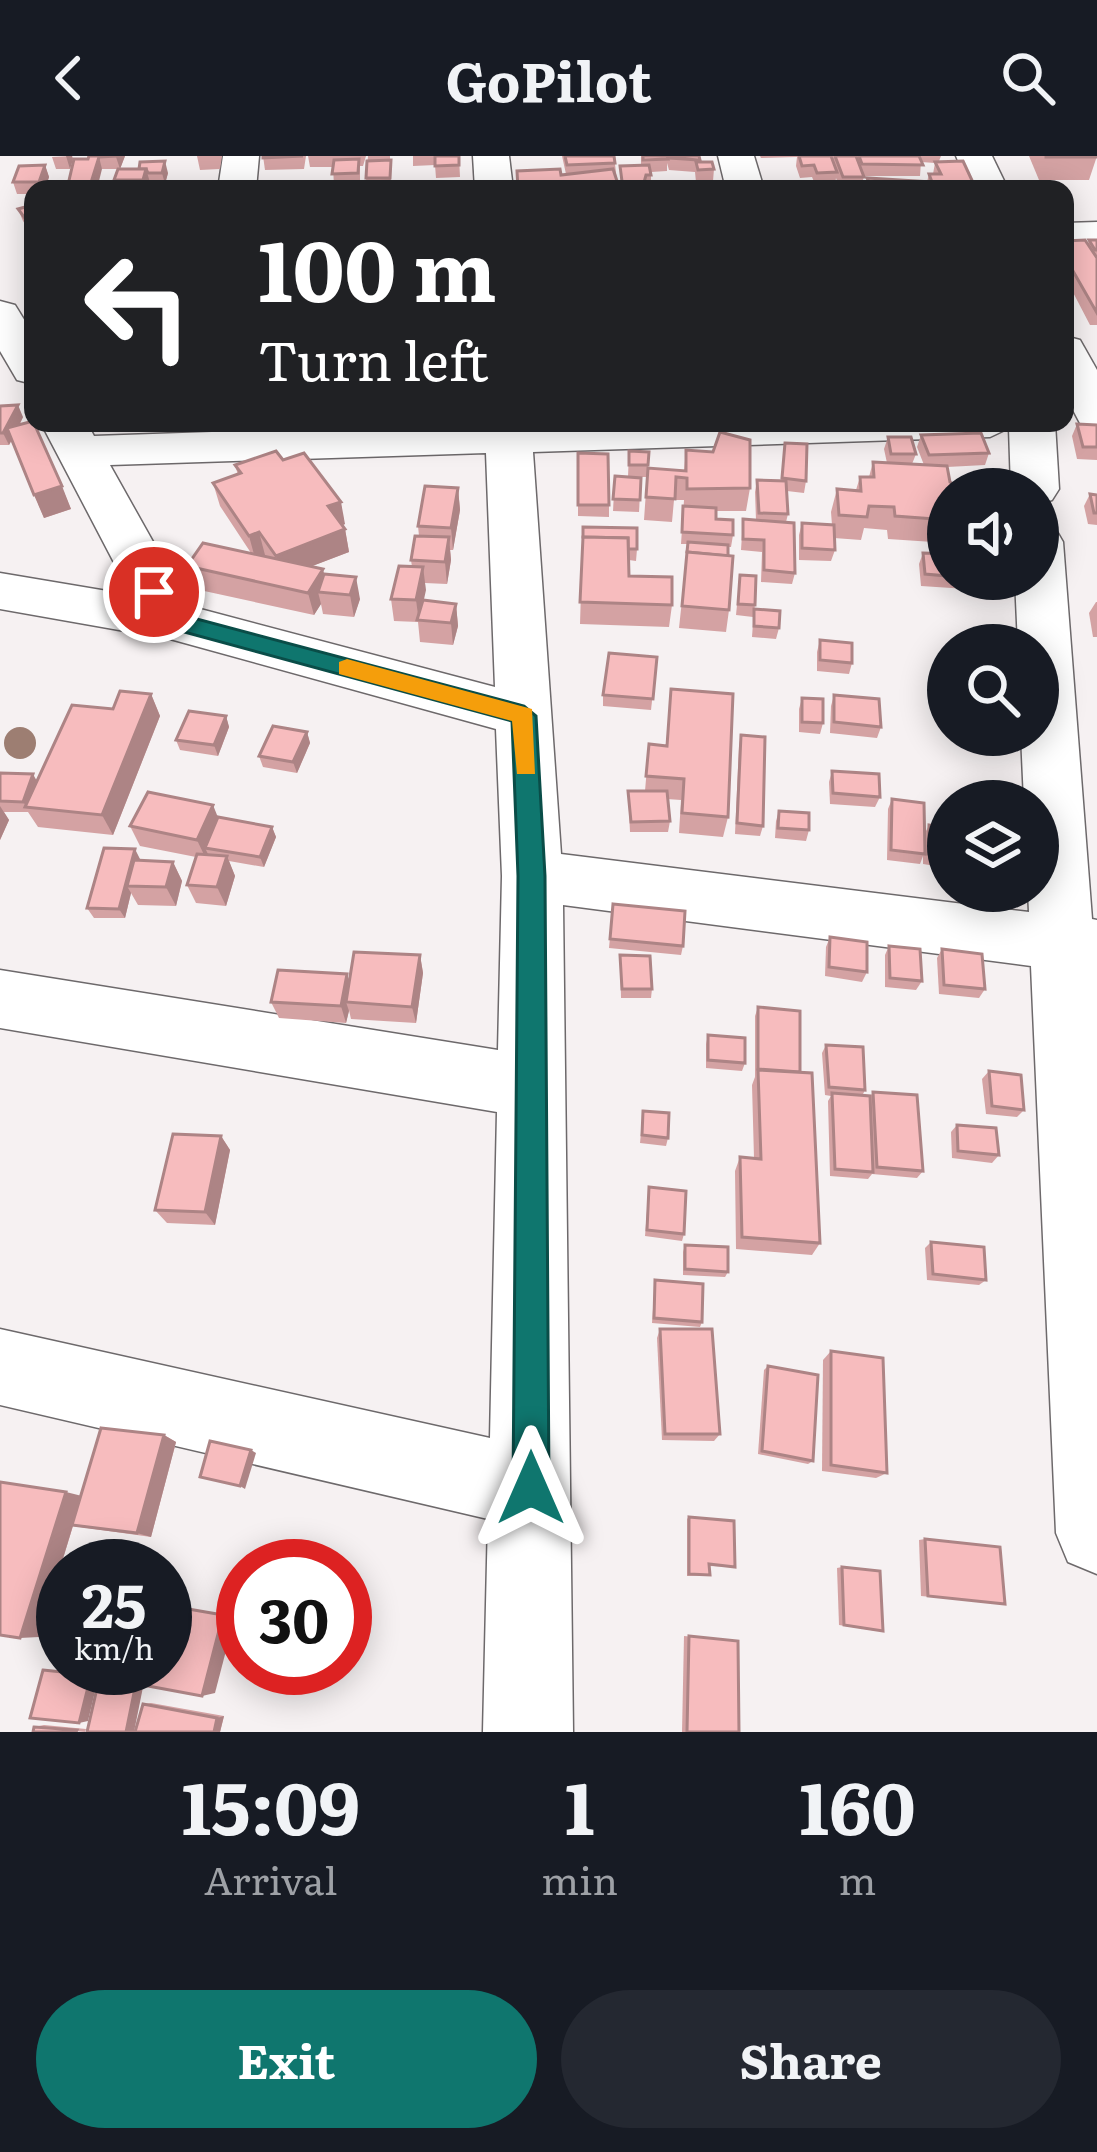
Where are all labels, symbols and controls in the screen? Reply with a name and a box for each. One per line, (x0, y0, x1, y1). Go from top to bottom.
text: GoPilot (445, 38, 652, 119)
icon: back (36, 45, 102, 111)
icon: search (995, 45, 1061, 111)
text: 100 m (258, 203, 497, 328)
icon: left (60, 228, 216, 384)
text: Turn left (258, 317, 489, 398)
map controls (927, 468, 1059, 912)
button: sound (927, 468, 1059, 600)
pin (103, 541, 205, 643)
icon: arrive (121, 559, 187, 625)
button: search (927, 624, 1059, 756)
button: layers (927, 780, 1059, 912)
position arrow (468, 1425, 594, 1551)
speed limit sign: 30 (216, 1539, 372, 1695)
text: 25 (82, 1557, 146, 1646)
text: km/h (74, 1625, 154, 1669)
text: 15:09 (181, 1750, 360, 1857)
text: 1 (565, 1750, 595, 1857)
text: 160 (799, 1750, 916, 1857)
text: Arrival (204, 1849, 337, 1907)
text: min (541, 1849, 618, 1907)
text: m (839, 1849, 876, 1907)
button: Exit (36, 1990, 537, 2128)
button: Share (561, 1990, 1061, 2128)

